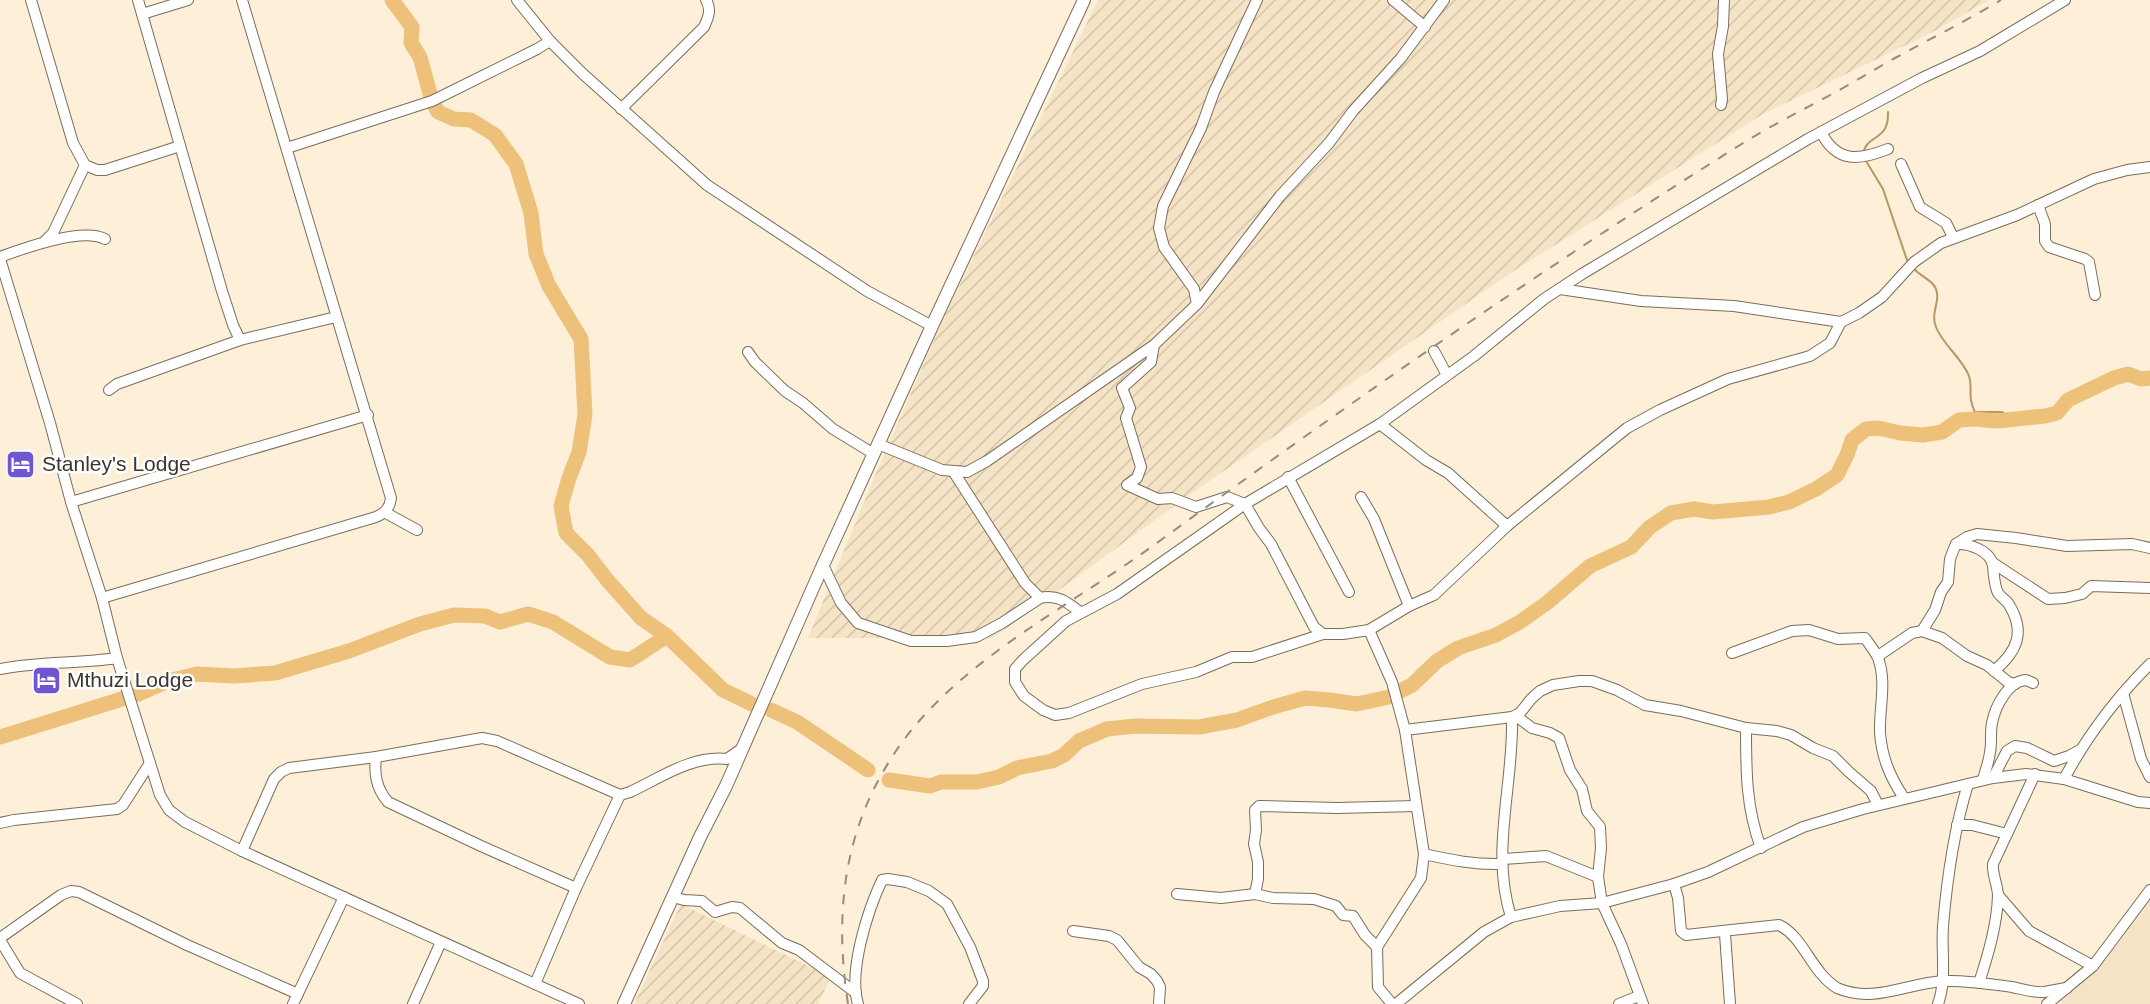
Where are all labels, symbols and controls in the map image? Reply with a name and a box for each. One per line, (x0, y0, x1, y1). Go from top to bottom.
hotel icon: Stanley's Lodge (5, 448, 37, 480)
place label: Stanley's Lodge (42, 452, 191, 475)
hotel icon: Mthuzi Lodge (30, 664, 62, 696)
place label: Mthuzi Lodge (67, 668, 193, 691)

